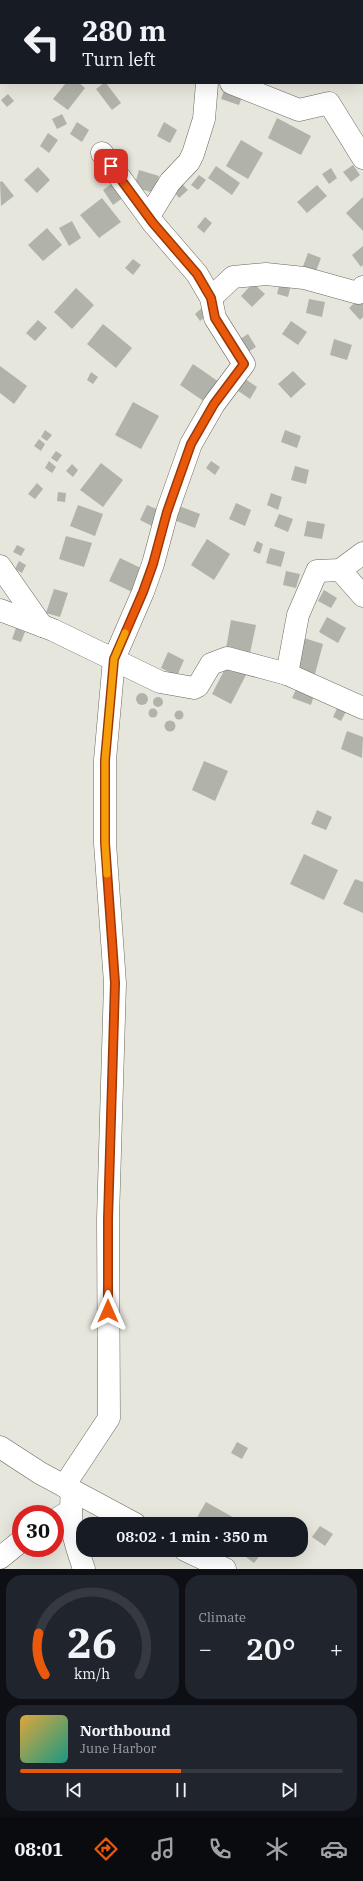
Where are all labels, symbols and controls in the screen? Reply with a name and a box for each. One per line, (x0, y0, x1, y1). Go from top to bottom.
text: 280 m (82, 12, 166, 49)
icon: left (16, 16, 68, 68)
text: Turn left (82, 48, 156, 71)
pin (94, 149, 128, 183)
icon: arrive (100, 155, 122, 177)
position arrow (87, 1290, 129, 1332)
speed limit sign: 30 (12, 1505, 64, 1557)
text: 08:02 · 1 min · 350 m (116, 1527, 268, 1546)
text: Climate (199, 1609, 246, 1626)
text: 26 (67, 1615, 117, 1669)
text: 20° (246, 1629, 296, 1668)
text: − (199, 1634, 212, 1663)
text: + (330, 1634, 343, 1663)
text: km/h (74, 1664, 110, 1683)
text: Northbound (80, 1721, 171, 1740)
text: June Harbor (80, 1740, 156, 1757)
icon: previous (63, 1779, 85, 1801)
icon: pause (170, 1779, 192, 1801)
icon: next (278, 1779, 300, 1801)
icon: directions (92, 1835, 120, 1863)
icon: music (149, 1835, 177, 1863)
icon: phone (206, 1835, 234, 1863)
icon: climate (263, 1835, 291, 1863)
icon: car (320, 1835, 348, 1863)
text: 08:01 (15, 1838, 63, 1861)

